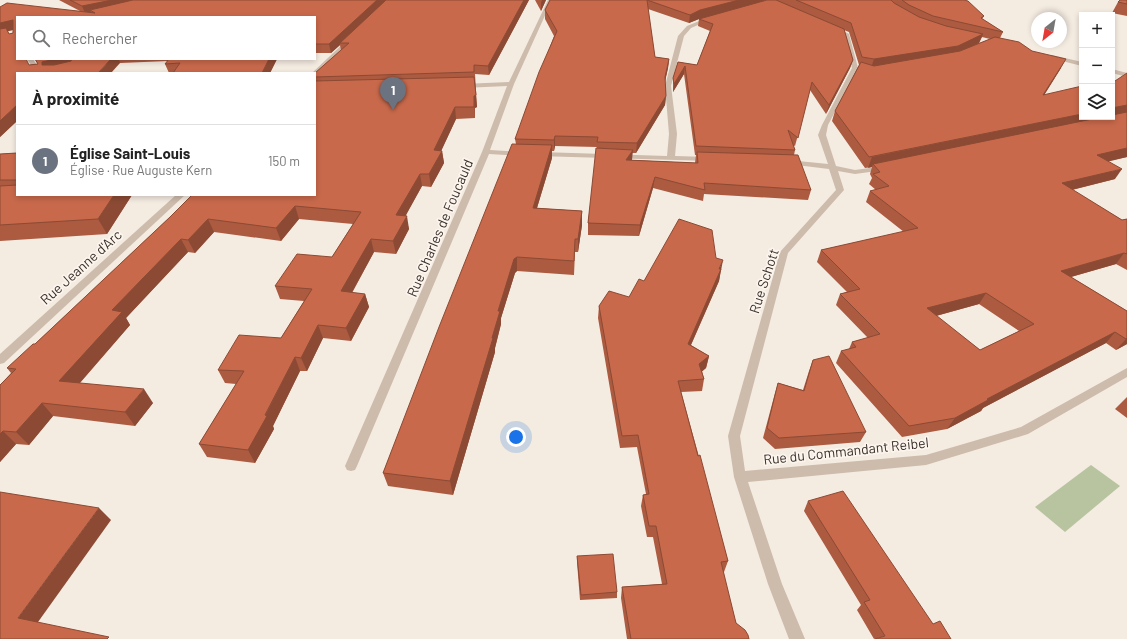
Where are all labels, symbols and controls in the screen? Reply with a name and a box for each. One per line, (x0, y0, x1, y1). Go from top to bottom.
north arrow (1031, 12, 1067, 48)
map controls (1079, 12, 1115, 120)
button: + (1079, 12, 1115, 48)
search box (16, 16, 316, 60)
icon: search (30, 27, 52, 49)
text: Rechercher (62, 29, 138, 47)
button: − (1079, 48, 1115, 84)
pin: 1 (380, 77, 406, 110)
button: layers (1079, 84, 1115, 120)
text: À proximité (32, 88, 119, 108)
text: Église Saint-Louis (70, 144, 190, 162)
text: 1 (43, 153, 47, 169)
text: 150 m (268, 153, 300, 169)
street label: Rue Charles de Foucauld (403, 156, 476, 299)
text: Église · Rue Auguste Kern (70, 162, 212, 178)
street label: Rue Jeanne d'Arc (36, 226, 125, 308)
street label: Rue Schott (745, 246, 782, 315)
your location (506, 427, 526, 447)
street label: Rue du Commandant Reibel (762, 433, 929, 468)

